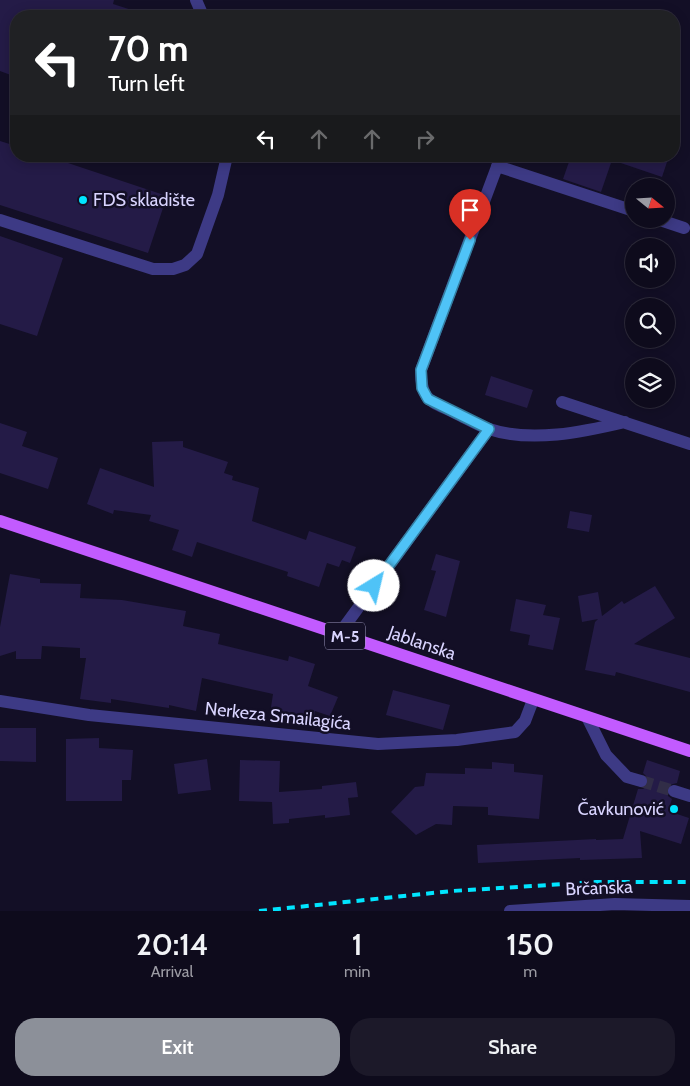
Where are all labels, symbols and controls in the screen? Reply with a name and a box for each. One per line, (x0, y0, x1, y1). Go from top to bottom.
text: 70 m (108, 27, 189, 70)
icon: left (25, 30, 90, 95)
text: Turn left (108, 70, 185, 97)
icon: left (252, 125, 280, 153)
icon: ahead (305, 125, 333, 153)
icon: ahead (358, 125, 386, 153)
icon: right (411, 125, 439, 153)
north arrow (625, 178, 675, 228)
map controls (625, 178, 675, 408)
place label: FDS skladište (93, 189, 195, 211)
pin (449, 189, 491, 240)
marker: FDS skladište (77, 194, 89, 206)
icon: arrive (456, 196, 484, 224)
button: sound (625, 238, 675, 288)
button: search (625, 298, 675, 348)
button: layers (625, 358, 675, 408)
position arrow (347, 559, 399, 611)
street label: Jablanska (384, 621, 459, 665)
road number: M-5 (325, 622, 365, 650)
street label: Nerkeza Smailagića (204, 697, 353, 735)
place label: Čavkunović (578, 798, 664, 820)
marker: Čavkunović (668, 803, 680, 815)
street label: Brčanska (565, 876, 633, 900)
text: 20:14 (136, 926, 208, 963)
text: 1 (352, 926, 362, 963)
text: 150 (506, 926, 554, 963)
text: Arrival (151, 962, 193, 981)
text: min (344, 962, 370, 981)
text: m (523, 962, 537, 981)
button: Exit (15, 1018, 340, 1076)
button: Share (350, 1018, 675, 1076)

